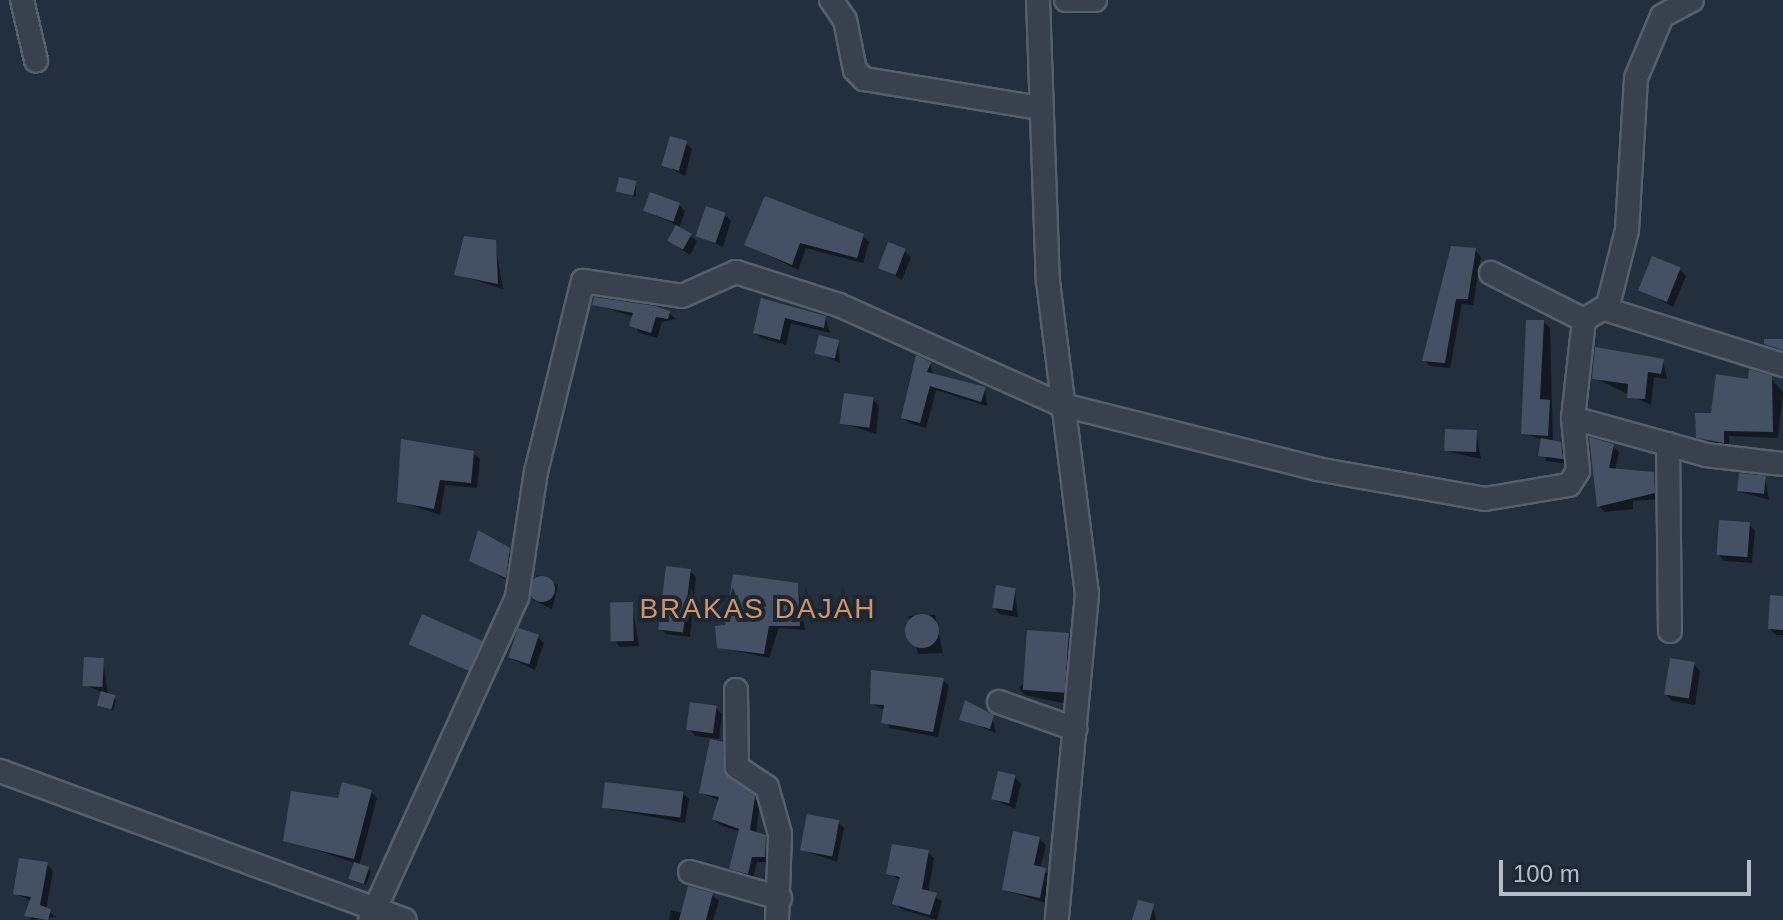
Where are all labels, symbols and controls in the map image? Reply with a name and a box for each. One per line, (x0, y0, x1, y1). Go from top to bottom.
district label: BRAKAS DAJAH (639, 592, 877, 626)
scale bar (1503, 844, 1755, 894)
text: 100 m (1513, 860, 1580, 887)

